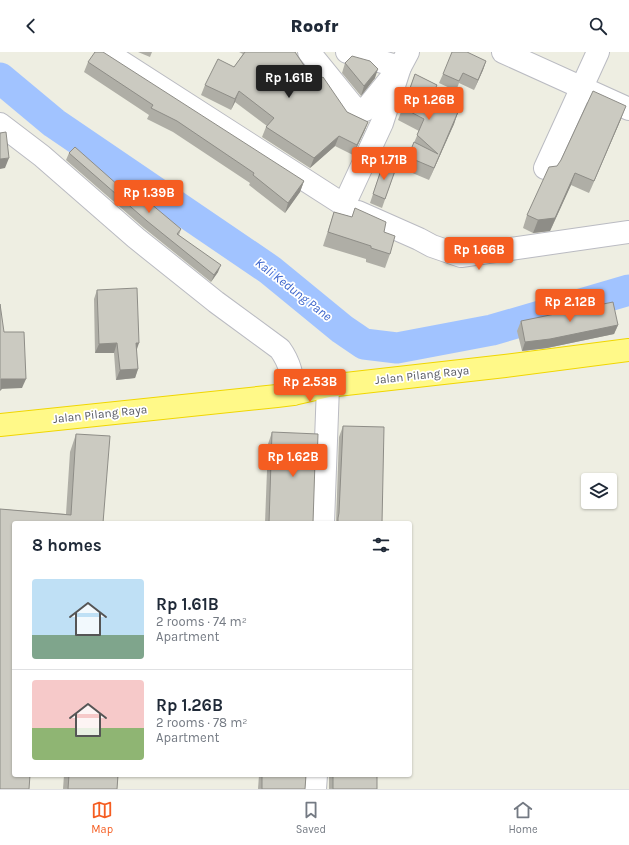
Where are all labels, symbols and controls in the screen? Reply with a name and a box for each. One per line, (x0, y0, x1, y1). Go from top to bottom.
icon: back (20, 15, 42, 37)
text: Roofr (290, 15, 339, 37)
icon: search (587, 15, 609, 37)
pin: Rp 1.61B (248, 65, 330, 99)
text: Rp 1.61B (265, 70, 313, 85)
pin: Rp 1.26B (388, 87, 470, 121)
text: Rp 1.26B (403, 92, 455, 107)
pin: Rp 1.71B (343, 147, 425, 181)
text: Rp 1.71B (361, 152, 407, 167)
pin: Rp 1.39B (108, 180, 190, 214)
text: Rp 1.39B (123, 185, 175, 200)
pin: Rp 1.66B (438, 237, 520, 271)
text: Rp 1.66B (453, 242, 505, 257)
water label: Kali Kedung Pane (252, 255, 335, 324)
pin: Rp 2.12B (529, 289, 611, 323)
text: Rp 2.12B (544, 294, 596, 309)
street label: Jalan Pilang Raya (374, 363, 470, 387)
pin: Rp 2.53B (269, 369, 351, 403)
text: Rp 2.53B (283, 374, 337, 389)
street label: Jalan Pilang Raya (52, 402, 148, 426)
pin: Rp 1.62B (252, 444, 334, 478)
text: Rp 1.62B (267, 449, 319, 464)
map controls (581, 473, 617, 509)
button: layers (581, 473, 617, 509)
icon: filters (370, 534, 392, 556)
text: 8 homes (32, 535, 102, 555)
text: Rp 1.61B (156, 594, 219, 614)
icon: home (64, 595, 112, 643)
text: 2 rooms · 74 m² (156, 614, 247, 629)
text: Apartment (156, 629, 219, 644)
text: Rp 1.26B (156, 695, 223, 715)
icon: home (64, 696, 112, 744)
text: 2 rooms · 78 m² (156, 715, 248, 730)
text: Apartment (156, 730, 219, 745)
tab: Map (91, 799, 113, 836)
tab: Saved (296, 799, 326, 836)
tab: Home (508, 799, 538, 836)

